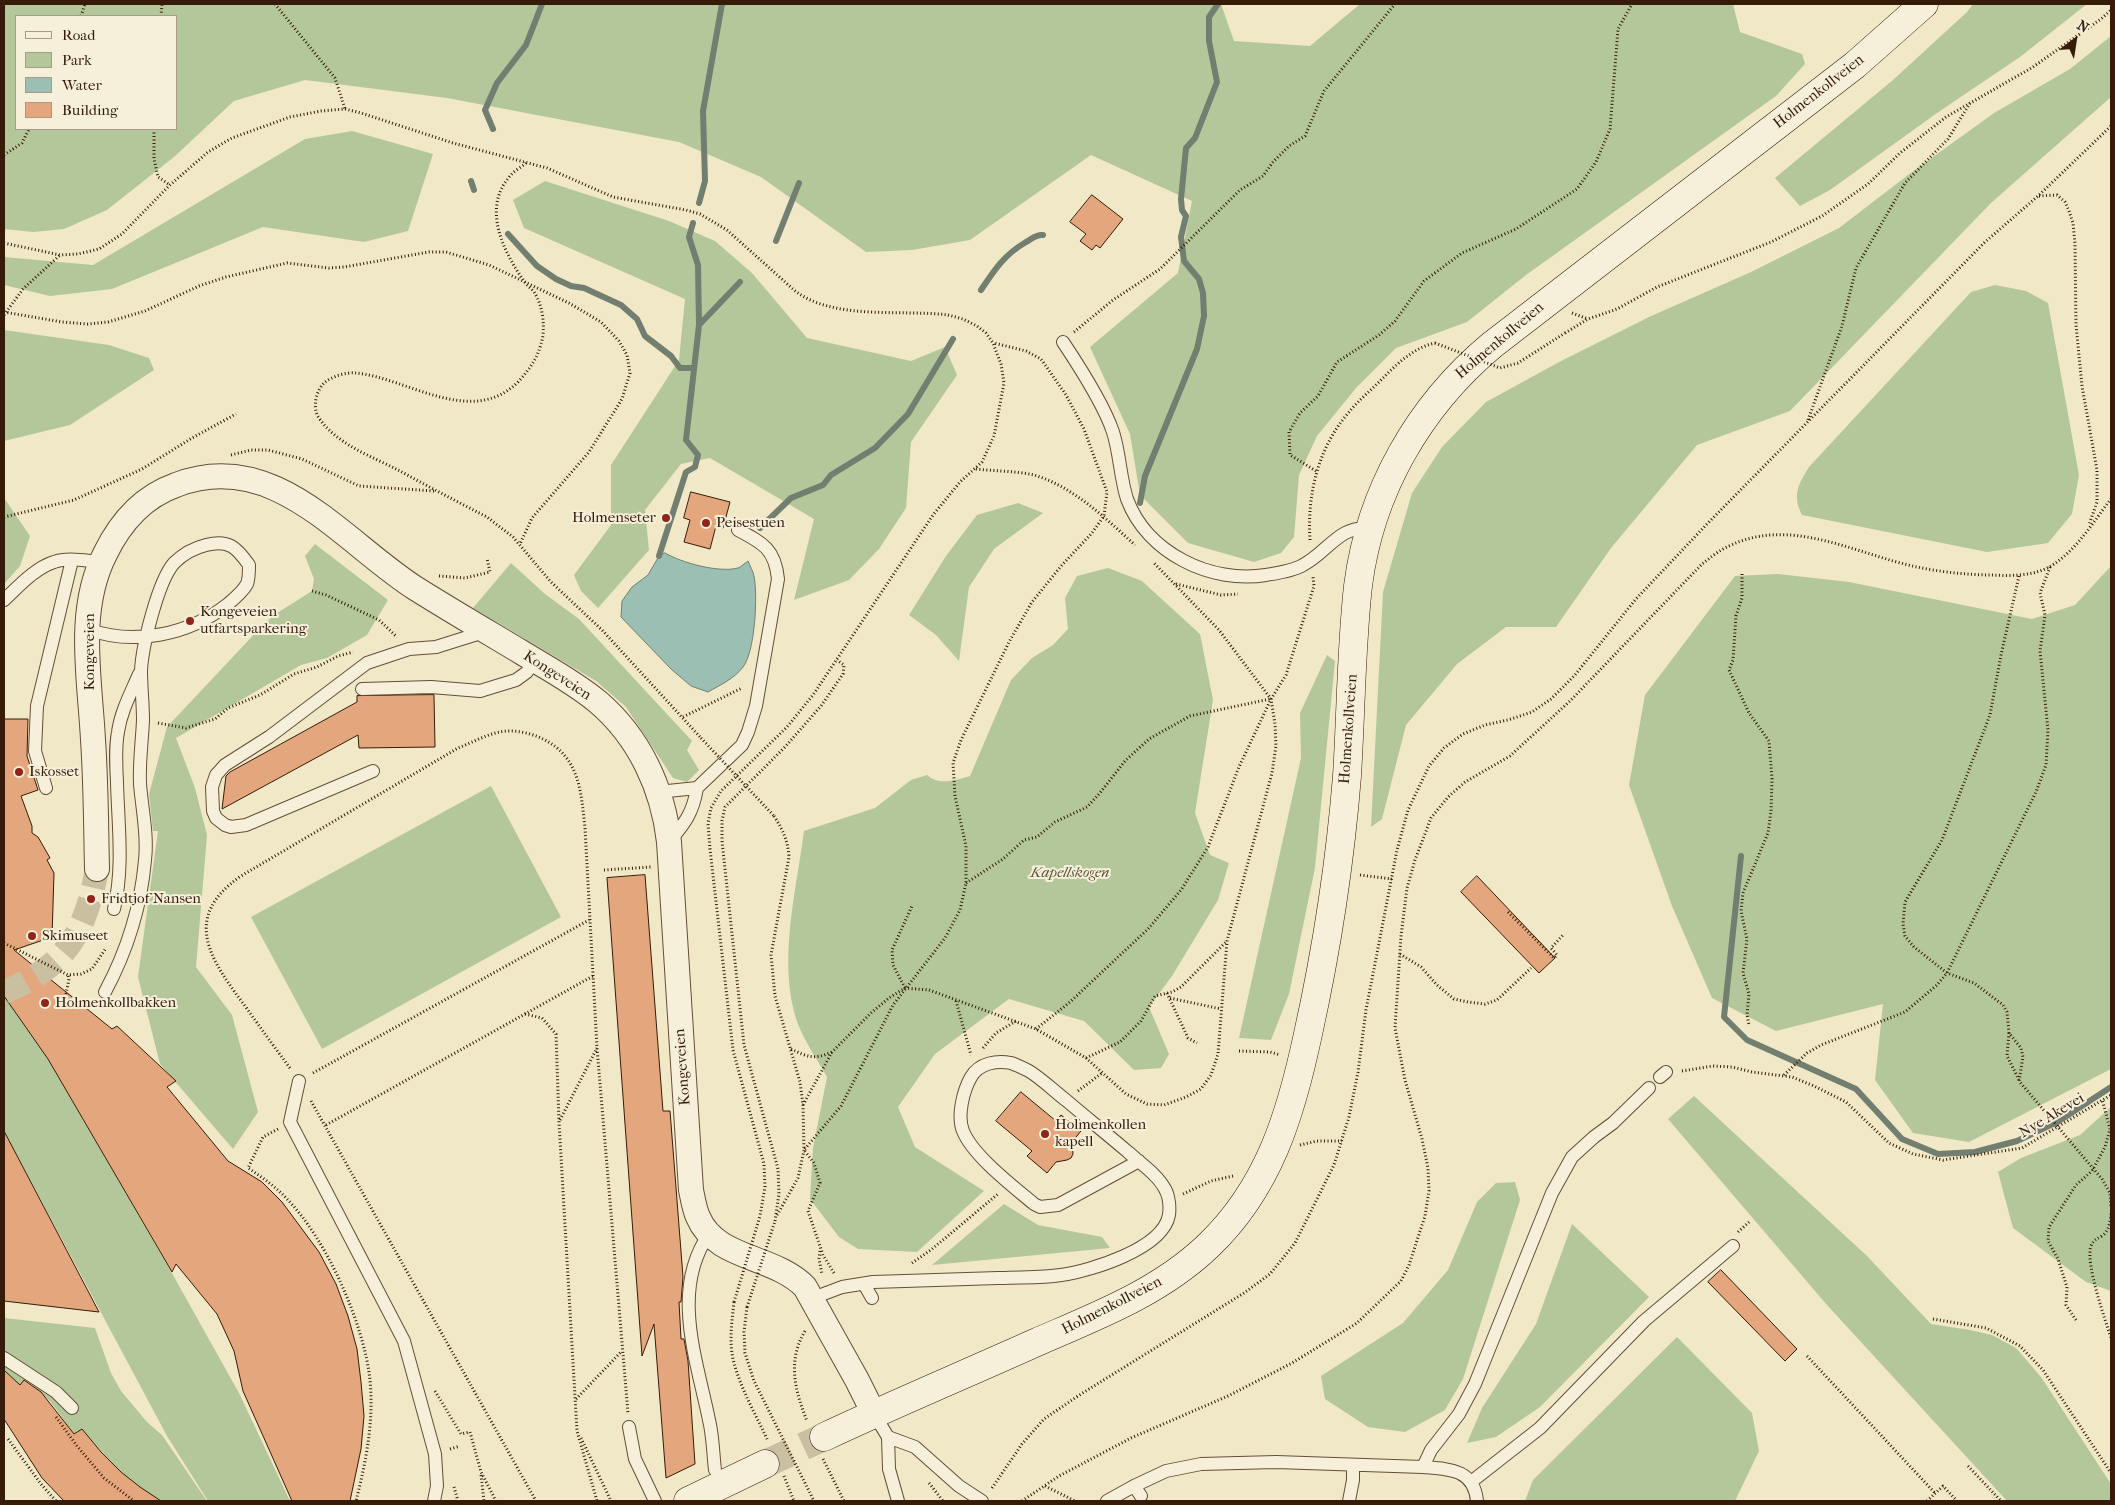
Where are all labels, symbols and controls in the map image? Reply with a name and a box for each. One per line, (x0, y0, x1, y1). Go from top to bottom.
legend (15, 15, 178, 130)
north arrow (2050, 15, 2100, 65)
text: N (2074, 17, 2092, 37)
text: Road (62, 26, 95, 44)
text: Park (62, 51, 92, 69)
street label: Holmenkollveien (1770, 51, 1868, 133)
text: Water (62, 76, 102, 94)
text: Building (62, 101, 118, 119)
street label: Holmenkollveien (1452, 299, 1548, 383)
place label: Holmenseter (572, 509, 656, 527)
marker: Holmenseter (660, 512, 672, 524)
place label: Peisestuen (716, 514, 785, 532)
marker: Peisestuen (700, 517, 712, 529)
place label: Kongeveien utfartsparkering (200, 603, 307, 638)
street label: Kongeveien (81, 613, 99, 691)
marker: Kongeveien utfartsparkering (184, 615, 196, 627)
street label: Kongeveien (520, 647, 594, 705)
street label: Holmenkollveien (1336, 674, 1362, 784)
place label: Iskosset (29, 763, 79, 781)
marker: Iskosset (13, 766, 25, 778)
park label: Kapellskogen (1031, 864, 1109, 882)
place label: Fridtjof Nansen (101, 890, 201, 908)
marker: Fridtjof Nansen (85, 893, 97, 905)
place label: Skimuseet (42, 927, 108, 945)
marker: Skimuseet (26, 930, 38, 942)
place label: Holmenkollbakken (55, 994, 176, 1012)
marker: Holmenkollbakken (39, 997, 51, 1009)
street label: Kongeveien (671, 1028, 695, 1106)
street label: Nye Akevei (2016, 1090, 2088, 1142)
place label: Holmenkollen kapell (1055, 1116, 1146, 1151)
marker: Holmenkollen kapell (1039, 1128, 1051, 1140)
street label: Holmenkollveien (1059, 1273, 1165, 1339)

